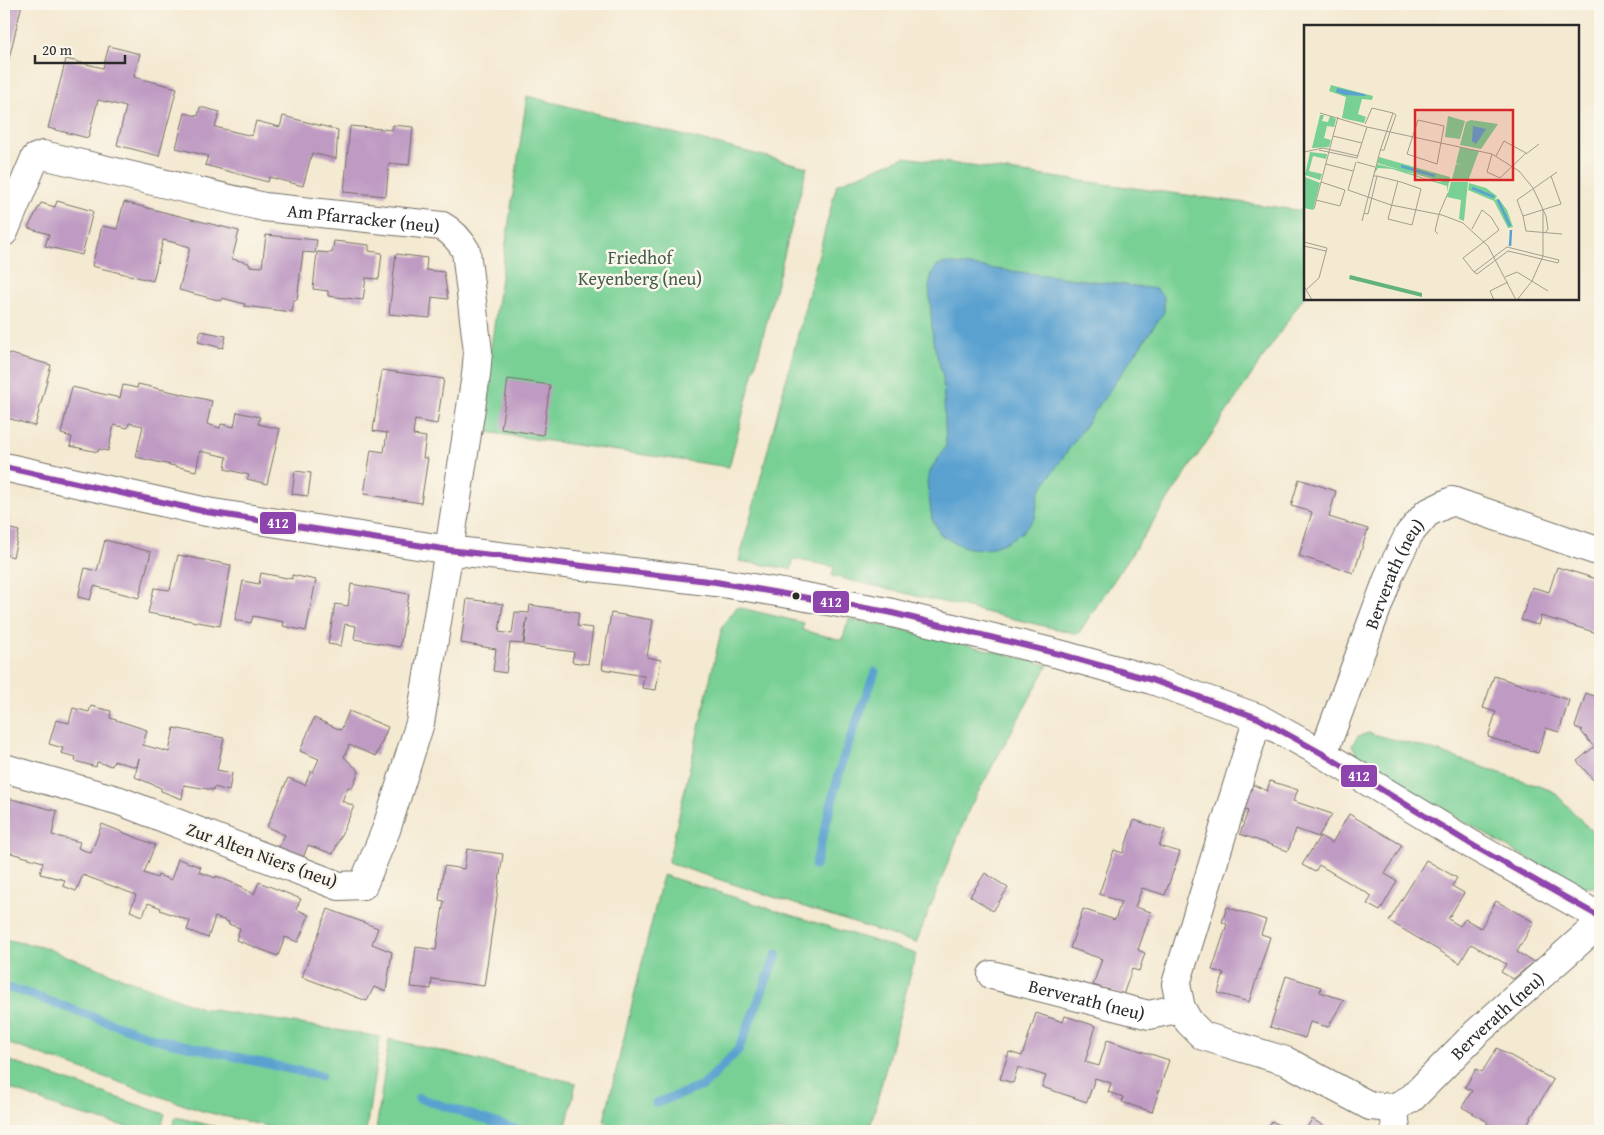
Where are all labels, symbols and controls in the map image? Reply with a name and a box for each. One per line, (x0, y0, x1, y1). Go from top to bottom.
inset map (1304, 25, 1579, 300)
scale bar (35, 32, 125, 64)
text: 20 m (42, 39, 73, 60)
street label: Am Pfarracker (neu) (286, 196, 441, 239)
park label: Friedhof Keyenberg (neu) (578, 244, 702, 292)
line badge: 412 (259, 511, 297, 535)
street label: Berverath (neu) (1357, 512, 1430, 633)
text: 412 (267, 513, 289, 533)
line badge: 412 (812, 590, 850, 614)
unlabelled marker (791, 591, 801, 601)
text: 412 (820, 592, 842, 612)
line badge: 412 (1340, 764, 1378, 788)
text: 412 (1348, 766, 1370, 786)
street label: Zur Alten Niers (neu) (183, 815, 341, 895)
street label: Berverath (neu) (1444, 965, 1550, 1065)
street label: Berverath (neu) (1026, 971, 1148, 1027)

